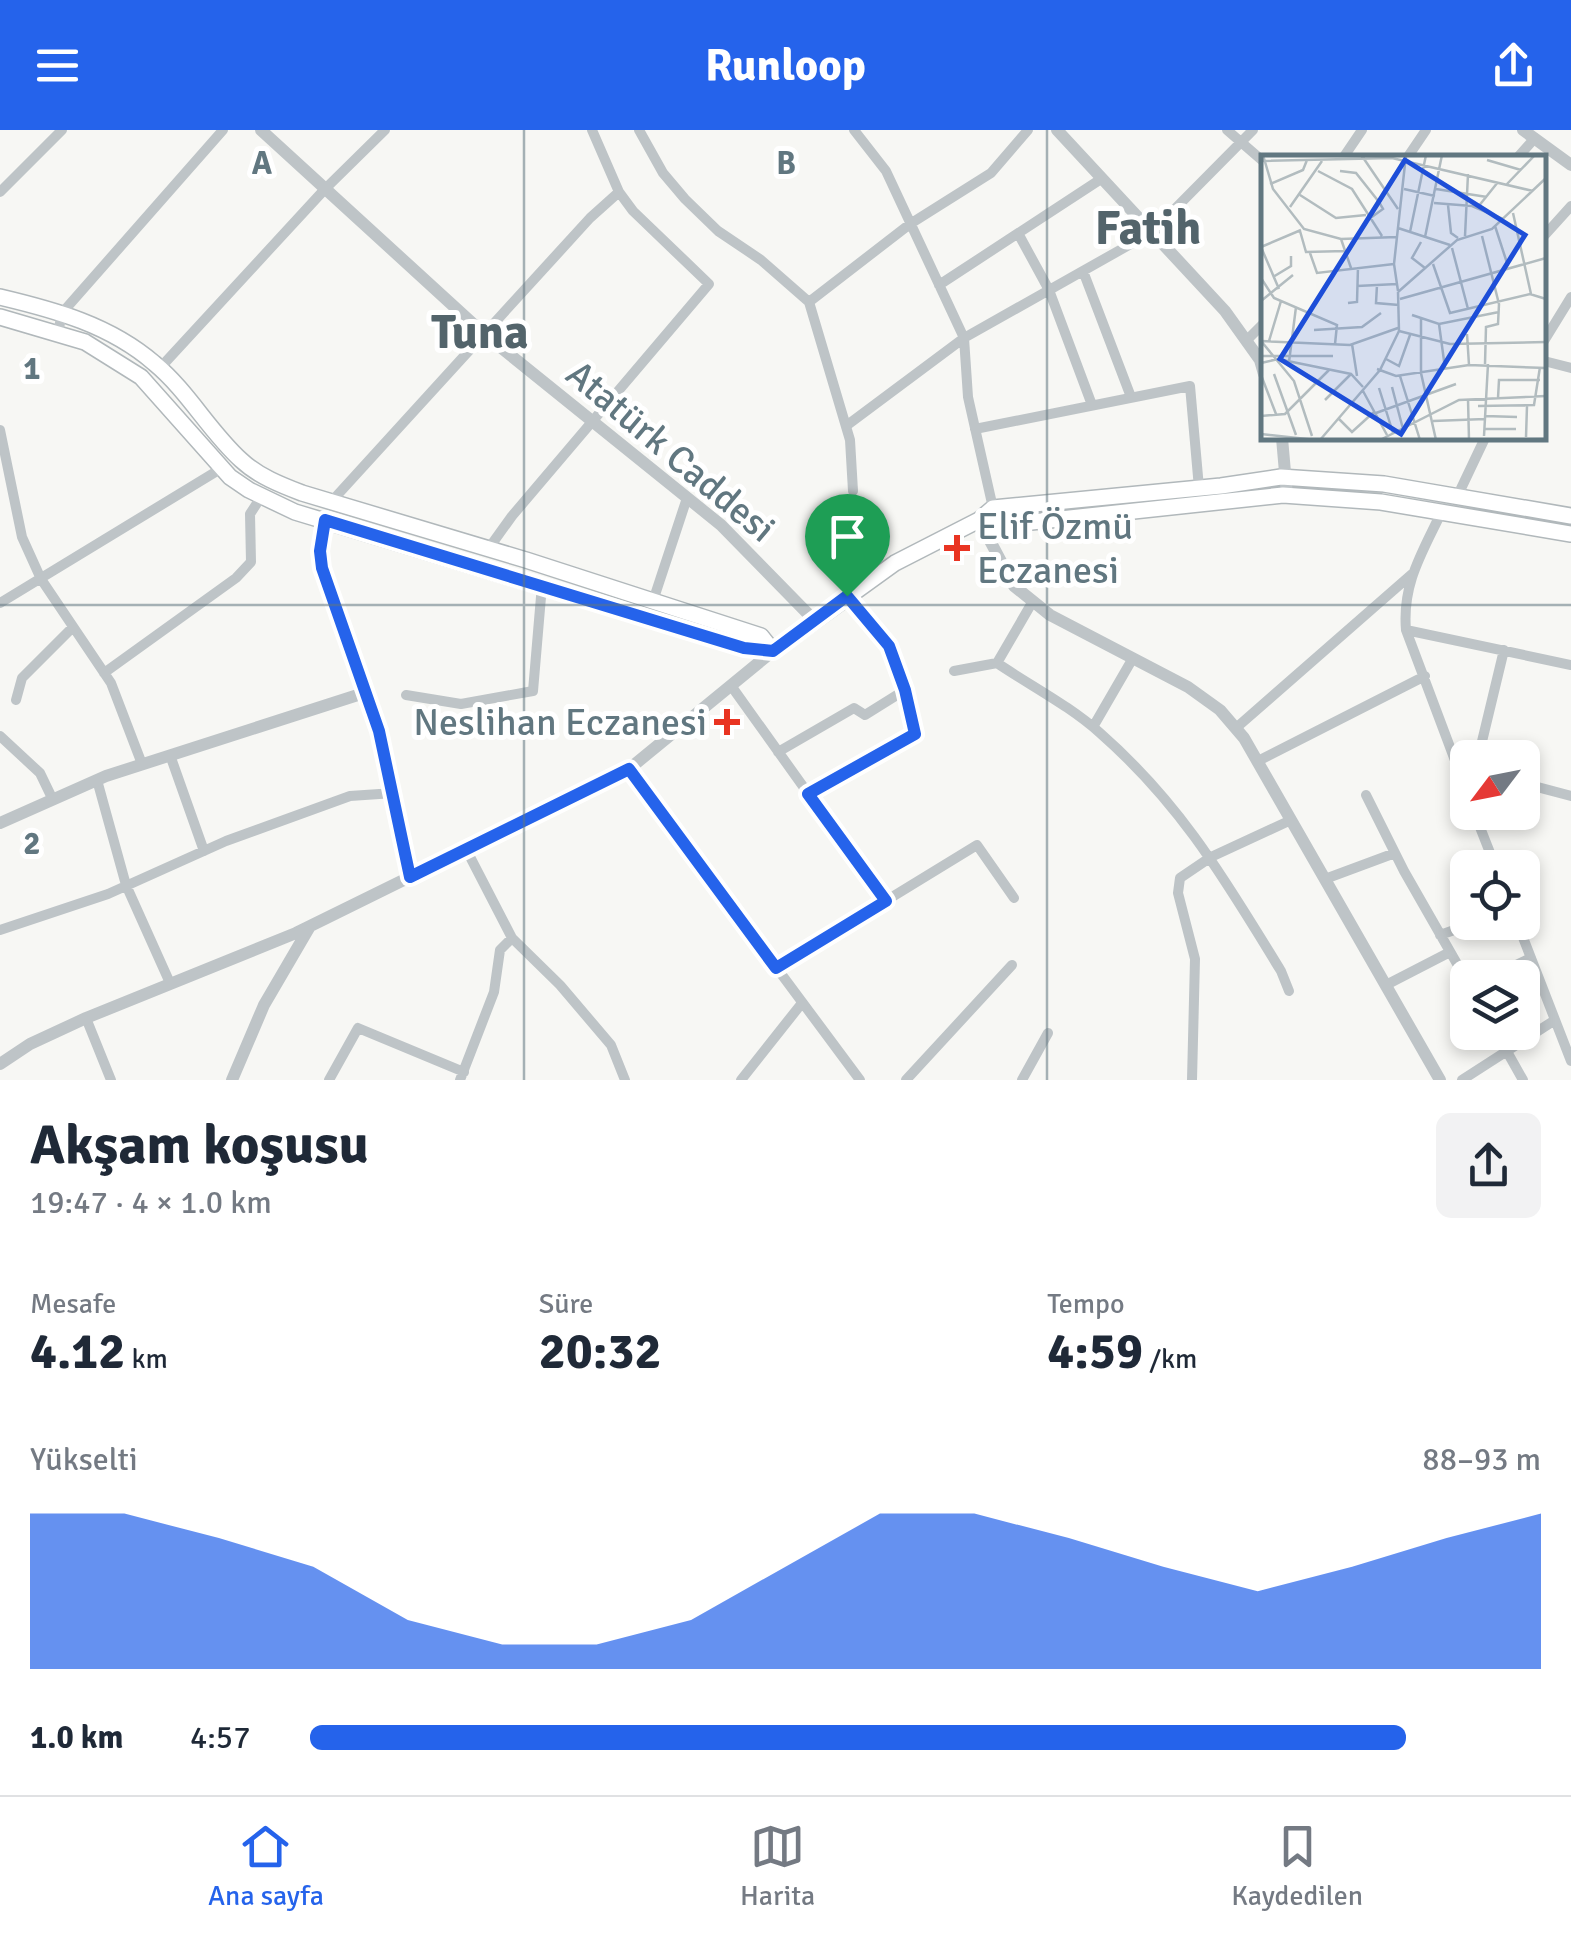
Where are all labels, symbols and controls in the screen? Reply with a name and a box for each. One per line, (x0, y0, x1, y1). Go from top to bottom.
icon: menu (30, 38, 85, 93)
text: Runloop (705, 38, 866, 93)
icon: share (1486, 38, 1541, 93)
text: A (252, 144, 273, 183)
text: B (776, 144, 796, 183)
inset map (1261, 155, 1546, 440)
district label: Fatih (1095, 199, 1201, 258)
district label: Tuna (431, 303, 529, 362)
text: 1 (23, 349, 41, 388)
street label: Atatürk Caddesi (557, 350, 785, 552)
pin (805, 494, 890, 597)
place label: Elif Özmü Eczanesi (977, 503, 1133, 594)
icon: arrive (820, 509, 875, 564)
marker: Elif Özmü Eczanesi (946, 537, 968, 559)
place label: Neslihan Eczanesi (413, 699, 707, 746)
marker: Neslihan Eczanesi (716, 711, 738, 733)
north arrow (1450, 740, 1540, 830)
map controls (1450, 740, 1540, 1050)
text: 2 (23, 824, 41, 863)
button: locate (1450, 850, 1540, 940)
button: layers (1450, 960, 1540, 1050)
text: Akşam koşusu (30, 1111, 369, 1179)
button: share (1436, 1113, 1541, 1218)
text: 19:47 · 4 × 1.0 km (30, 1183, 272, 1222)
text: Mesafe (30, 1287, 116, 1321)
text: Süre (539, 1287, 593, 1321)
text: Tempo (1047, 1287, 1125, 1321)
text: 4.12 (30, 1321, 125, 1383)
text: 20:32 (539, 1321, 661, 1383)
text: 4:59 (1047, 1321, 1143, 1383)
text: km (125, 1342, 168, 1376)
text: /km (1143, 1342, 1197, 1376)
text: Yükselti (30, 1440, 138, 1479)
text: 88–93 m (1422, 1440, 1541, 1479)
text: 1.0 km (30, 1718, 123, 1757)
text: 4:57 (190, 1718, 250, 1757)
tab: Ana sayfa (208, 1819, 324, 1913)
tab: Harita (740, 1819, 815, 1913)
tab: Kaydedilen (1231, 1819, 1363, 1913)

